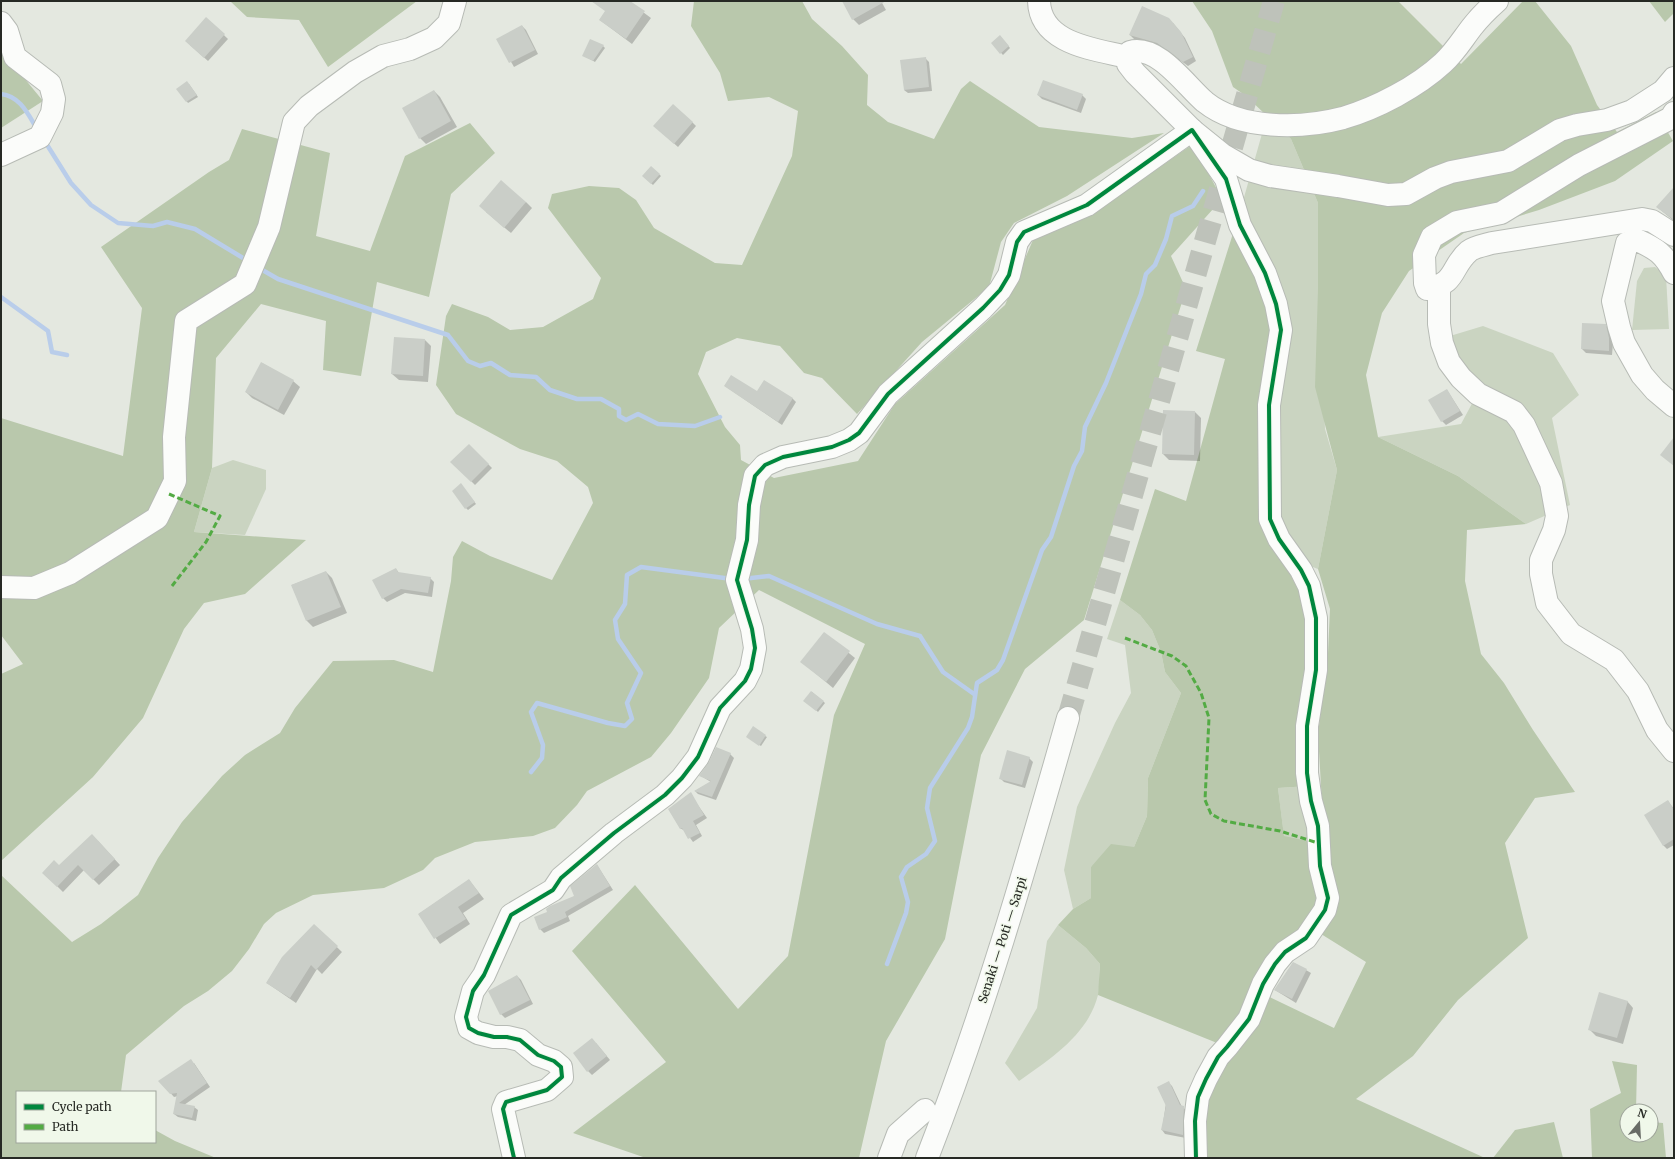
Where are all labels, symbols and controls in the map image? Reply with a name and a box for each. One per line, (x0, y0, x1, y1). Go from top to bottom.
street label: Senaki — Poti — Sarpi (974, 875, 1030, 1005)
legend (16, 1091, 156, 1143)
text: Cycle path (52, 1099, 112, 1114)
north arrow (1619, 1103, 1659, 1143)
text: N (1636, 1105, 1649, 1122)
text: Path (52, 1119, 78, 1134)

